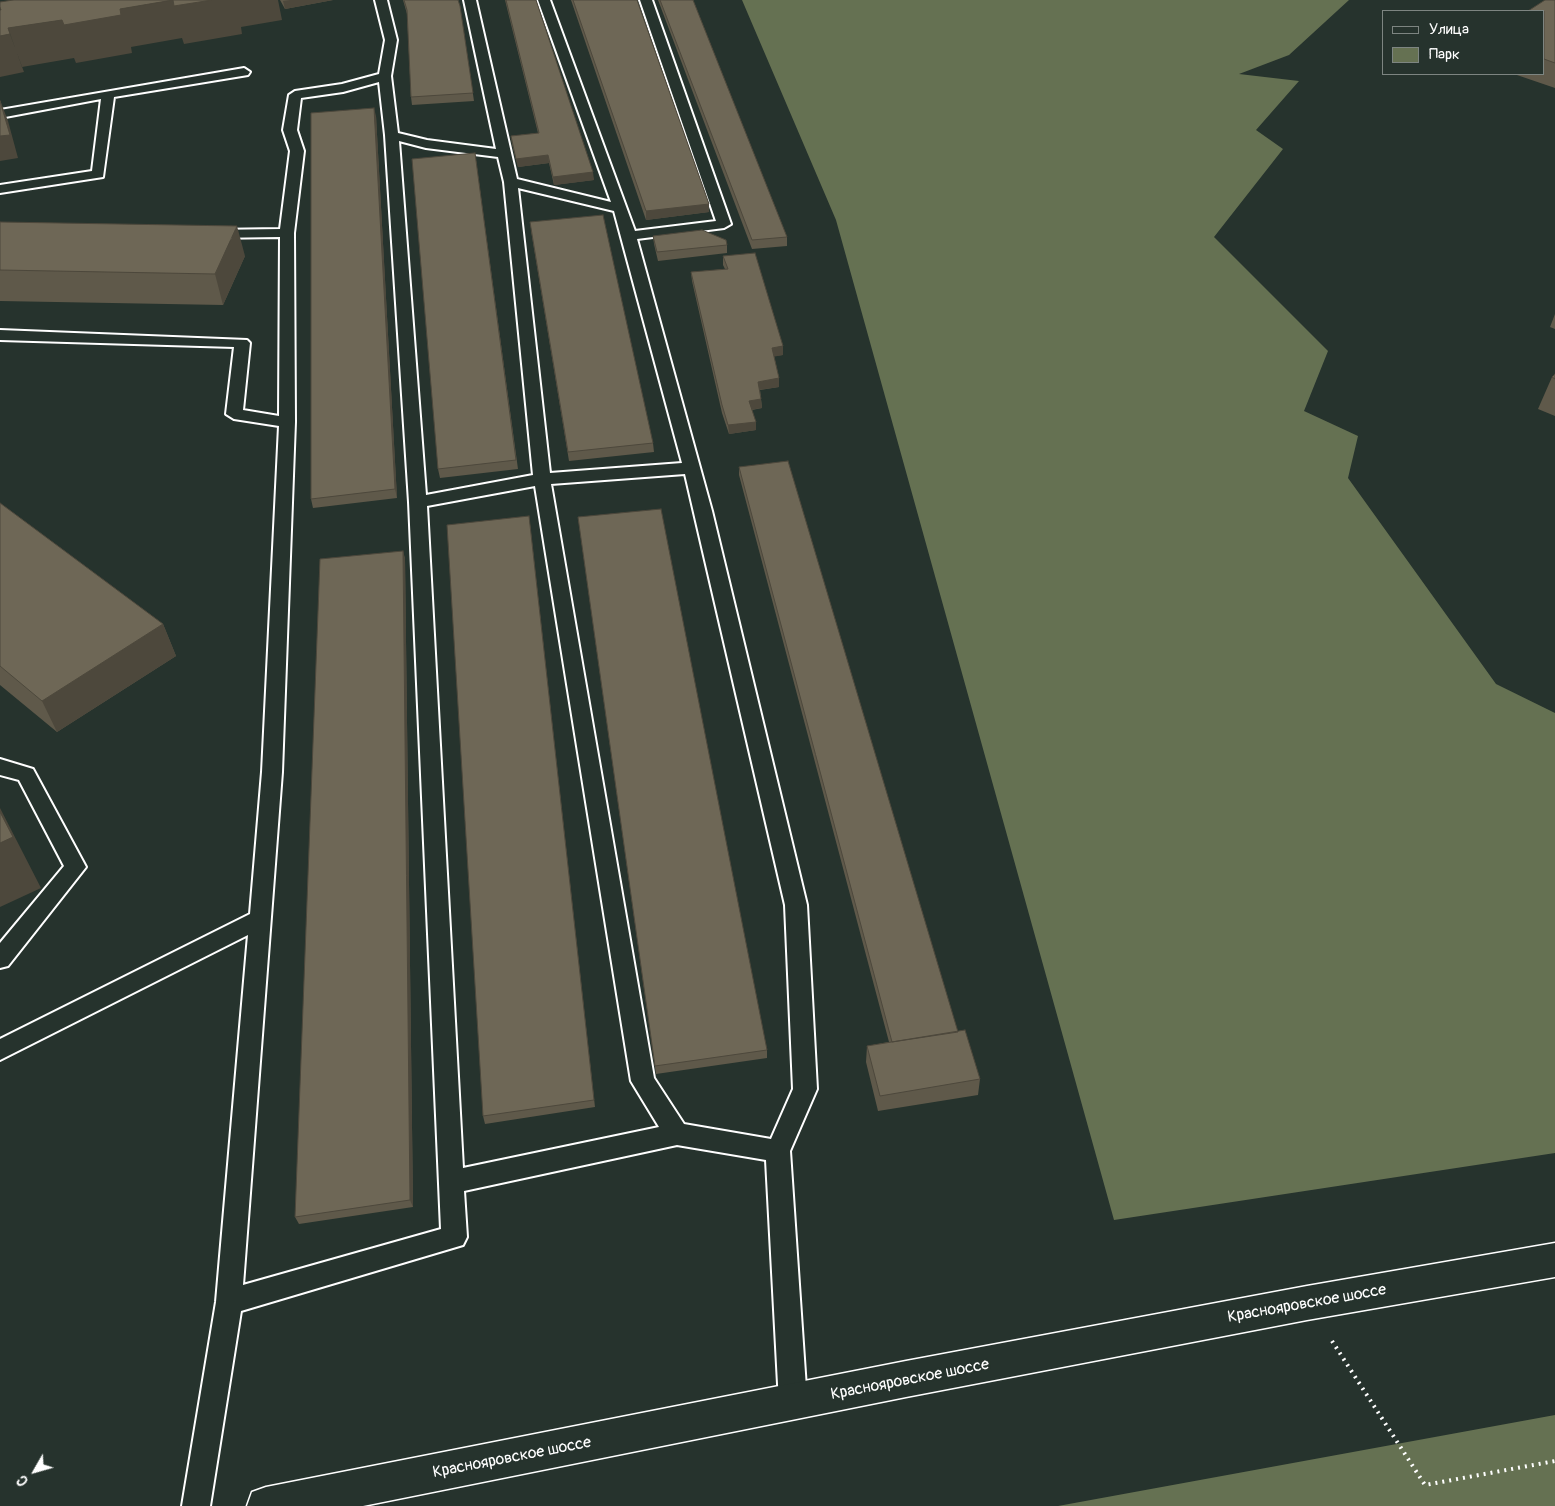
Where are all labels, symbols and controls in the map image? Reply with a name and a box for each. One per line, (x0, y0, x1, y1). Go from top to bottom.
legend (1382, 10, 1545, 75)
text: Улица (1429, 20, 1469, 39)
text: Парк (1429, 45, 1460, 64)
street label: Краснояровское шоссе (1226, 1281, 1388, 1327)
street label: Краснояровское шоссе (829, 1355, 991, 1405)
street label: Краснояровское шоссе (431, 1433, 593, 1483)
north arrow (10, 1446, 60, 1496)
text: С (13, 1472, 32, 1489)

